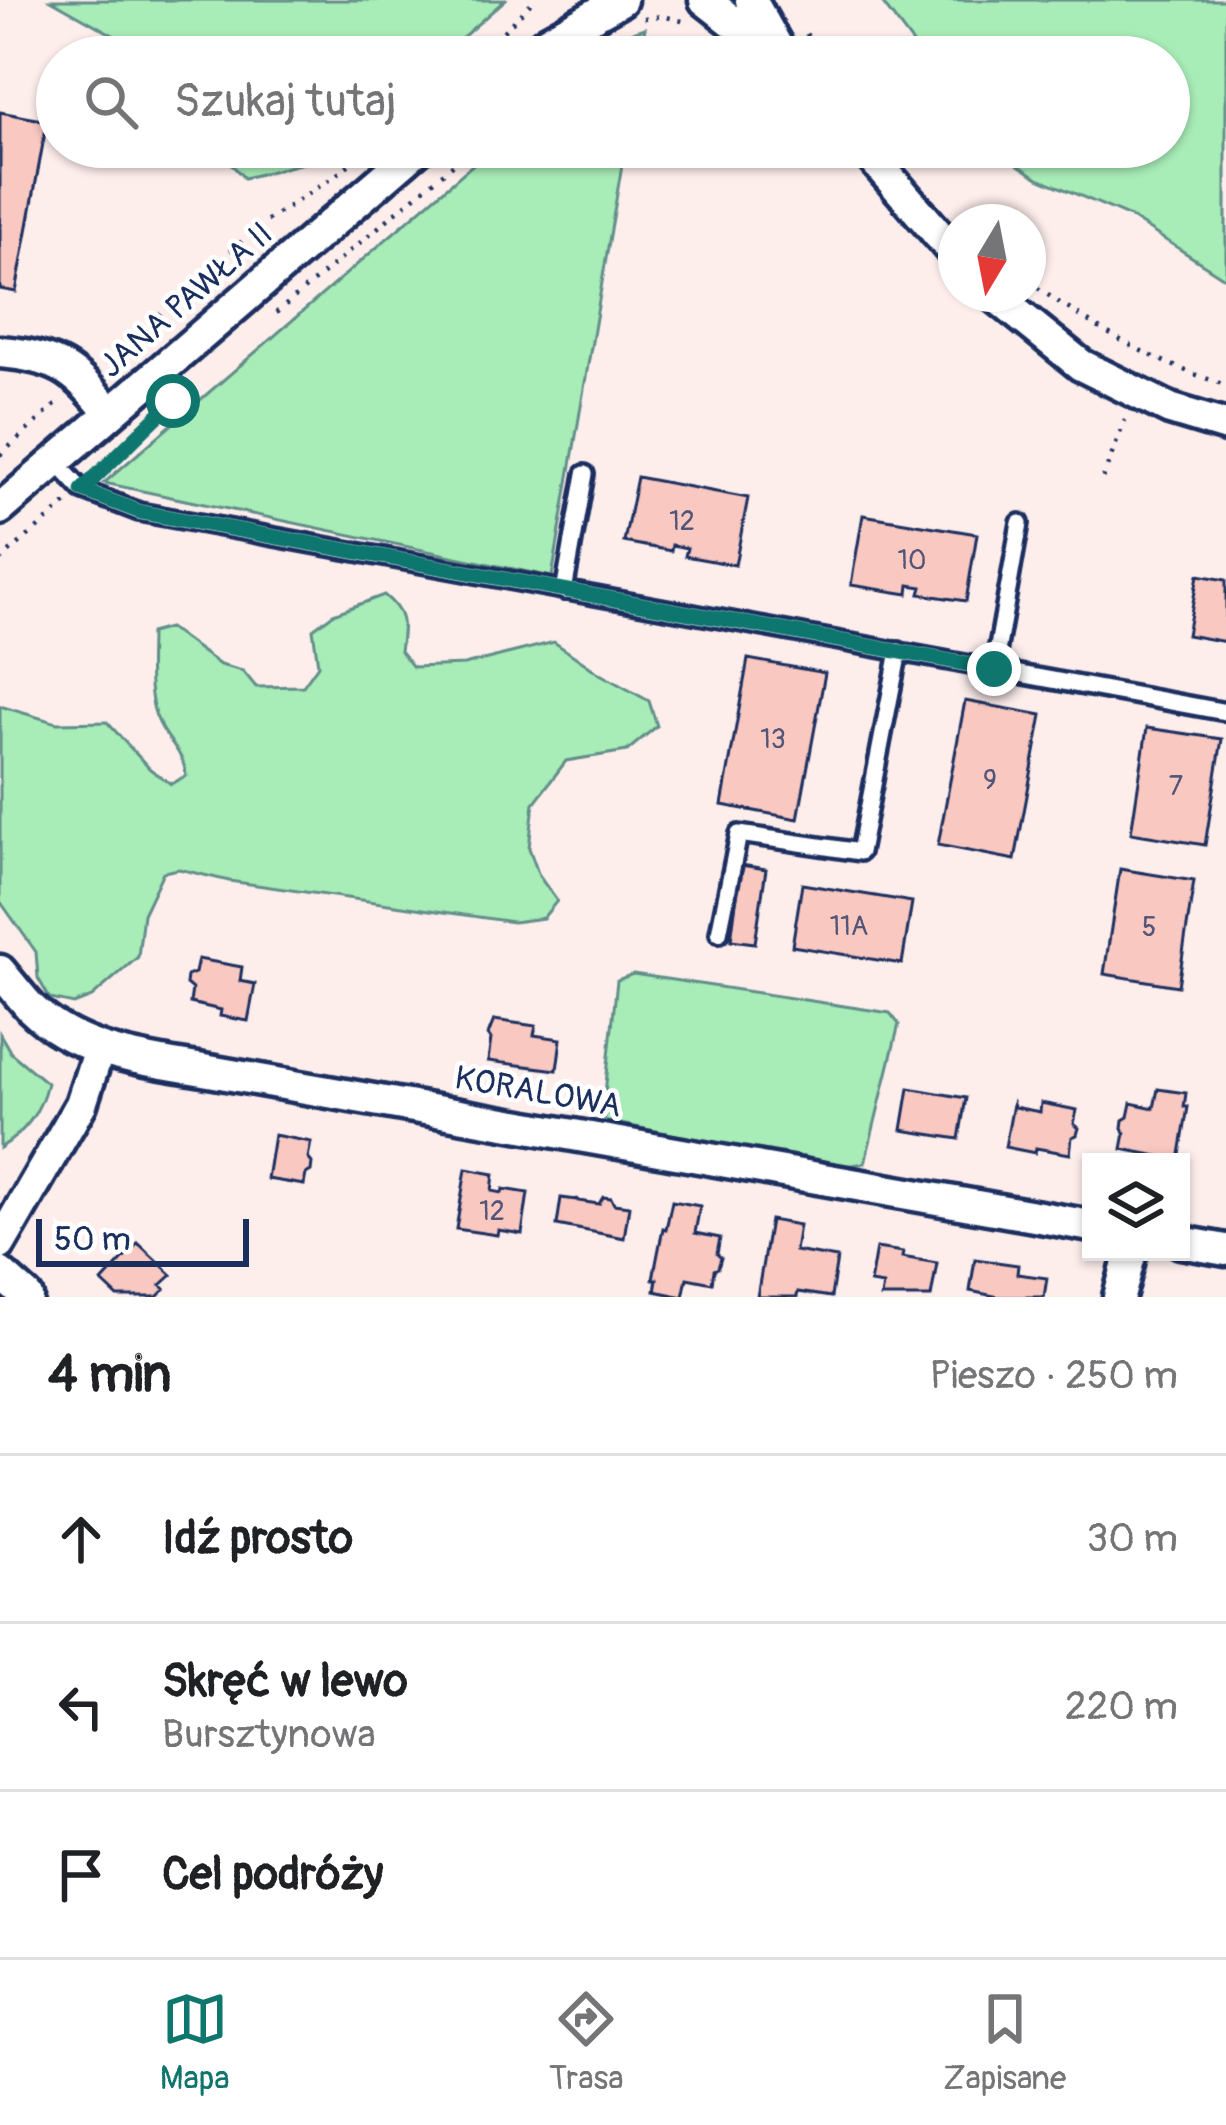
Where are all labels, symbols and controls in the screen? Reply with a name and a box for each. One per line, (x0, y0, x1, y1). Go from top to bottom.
search box (36, 36, 1190, 168)
icon: search (78, 69, 144, 135)
text: Szukaj tutaj (174, 74, 396, 130)
north arrow (938, 204, 1046, 312)
street label: JANA PAWŁA II (91, 214, 281, 386)
route start (146, 374, 200, 428)
house number: 12 (669, 505, 695, 538)
house number: 10 (898, 544, 927, 577)
route end (967, 642, 1021, 696)
house number: 13 (760, 723, 786, 756)
house number: 9 (983, 764, 997, 797)
house number: 7 (1169, 770, 1183, 803)
house number: 11A (830, 910, 868, 943)
house number: 5 (1142, 911, 1156, 944)
street label: KORALOWA (451, 1057, 625, 1127)
map controls (1082, 1153, 1190, 1261)
button: layers (1082, 1153, 1190, 1261)
house number: 12 (479, 1195, 505, 1228)
scale bar (36, 1213, 249, 1266)
text: 50 m (54, 1219, 131, 1260)
text: 4 min (48, 1343, 171, 1407)
text: Pieszo · 250 m (929, 1351, 1178, 1400)
icon: ahead (48, 1506, 114, 1572)
text: Idź prosto (162, 1511, 353, 1567)
text: 30 m (1087, 1514, 1178, 1563)
text: Skręć w lewo (162, 1654, 408, 1710)
icon: left (48, 1674, 114, 1740)
text: 220 m (1065, 1682, 1178, 1731)
text: Bursztynowa (162, 1710, 376, 1759)
icon: arrive (48, 1842, 114, 1908)
text: Cel podróży (162, 1847, 383, 1903)
tab: Mapa (160, 1986, 230, 2099)
tab: Trasa (549, 1986, 624, 2099)
tab: Zapisane (943, 1986, 1066, 2099)

